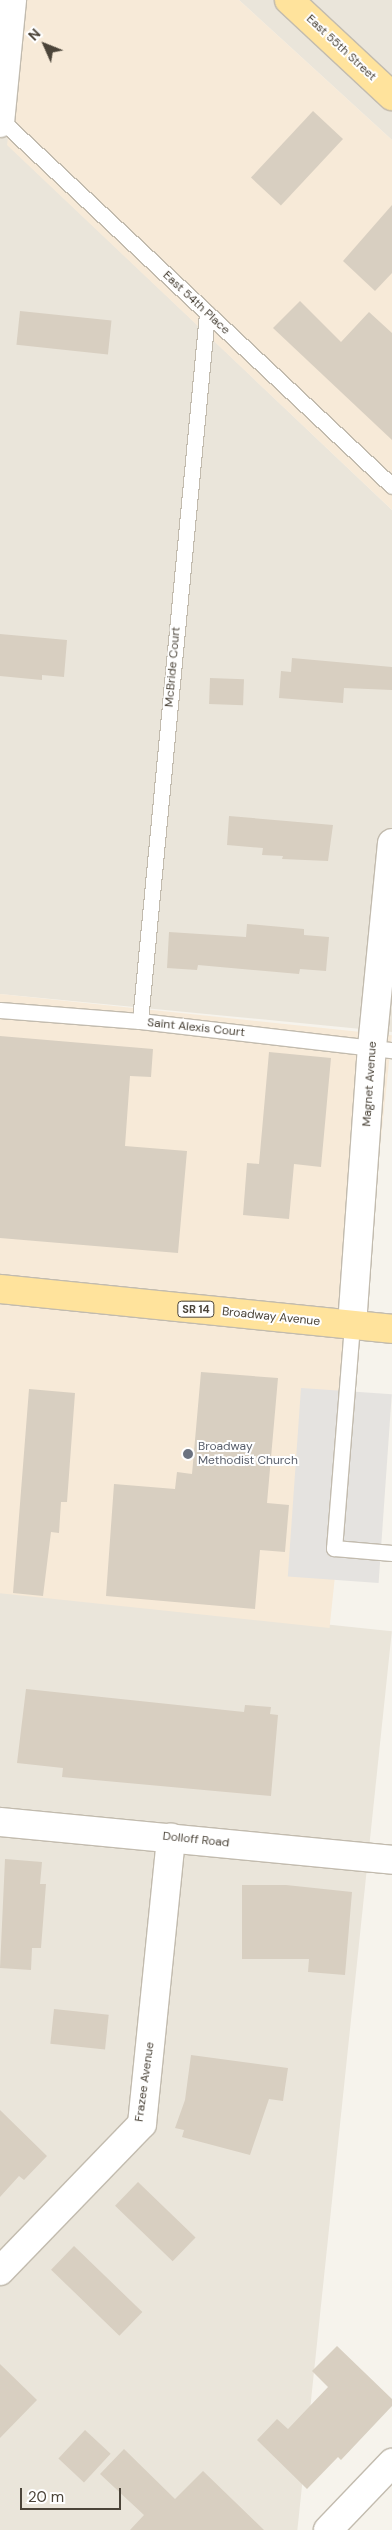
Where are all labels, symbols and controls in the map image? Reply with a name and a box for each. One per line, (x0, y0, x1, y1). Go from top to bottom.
street label: East 55th Street (303, 12, 379, 84)
north arrow (20, 20, 70, 70)
text: N (24, 25, 44, 45)
street label: East 54th Place (160, 268, 232, 338)
street label: McBride Court (162, 626, 184, 708)
street label: Saint Alexis Court (146, 1016, 246, 1040)
street label: Magnet Avenue (360, 1041, 380, 1127)
road number: SR 14 (177, 1300, 215, 1318)
street label: Broadway Avenue (221, 1305, 321, 1329)
place label: Broadway Methodist Church (198, 1440, 298, 1468)
marker: Broadway Methodist Church (182, 1448, 194, 1460)
street label: Dolloff Road (162, 1829, 230, 1851)
street label: Frazee Avenue (132, 2041, 158, 2123)
scale bar (22, 2478, 124, 2510)
text: 20 m (28, 2487, 64, 2507)

